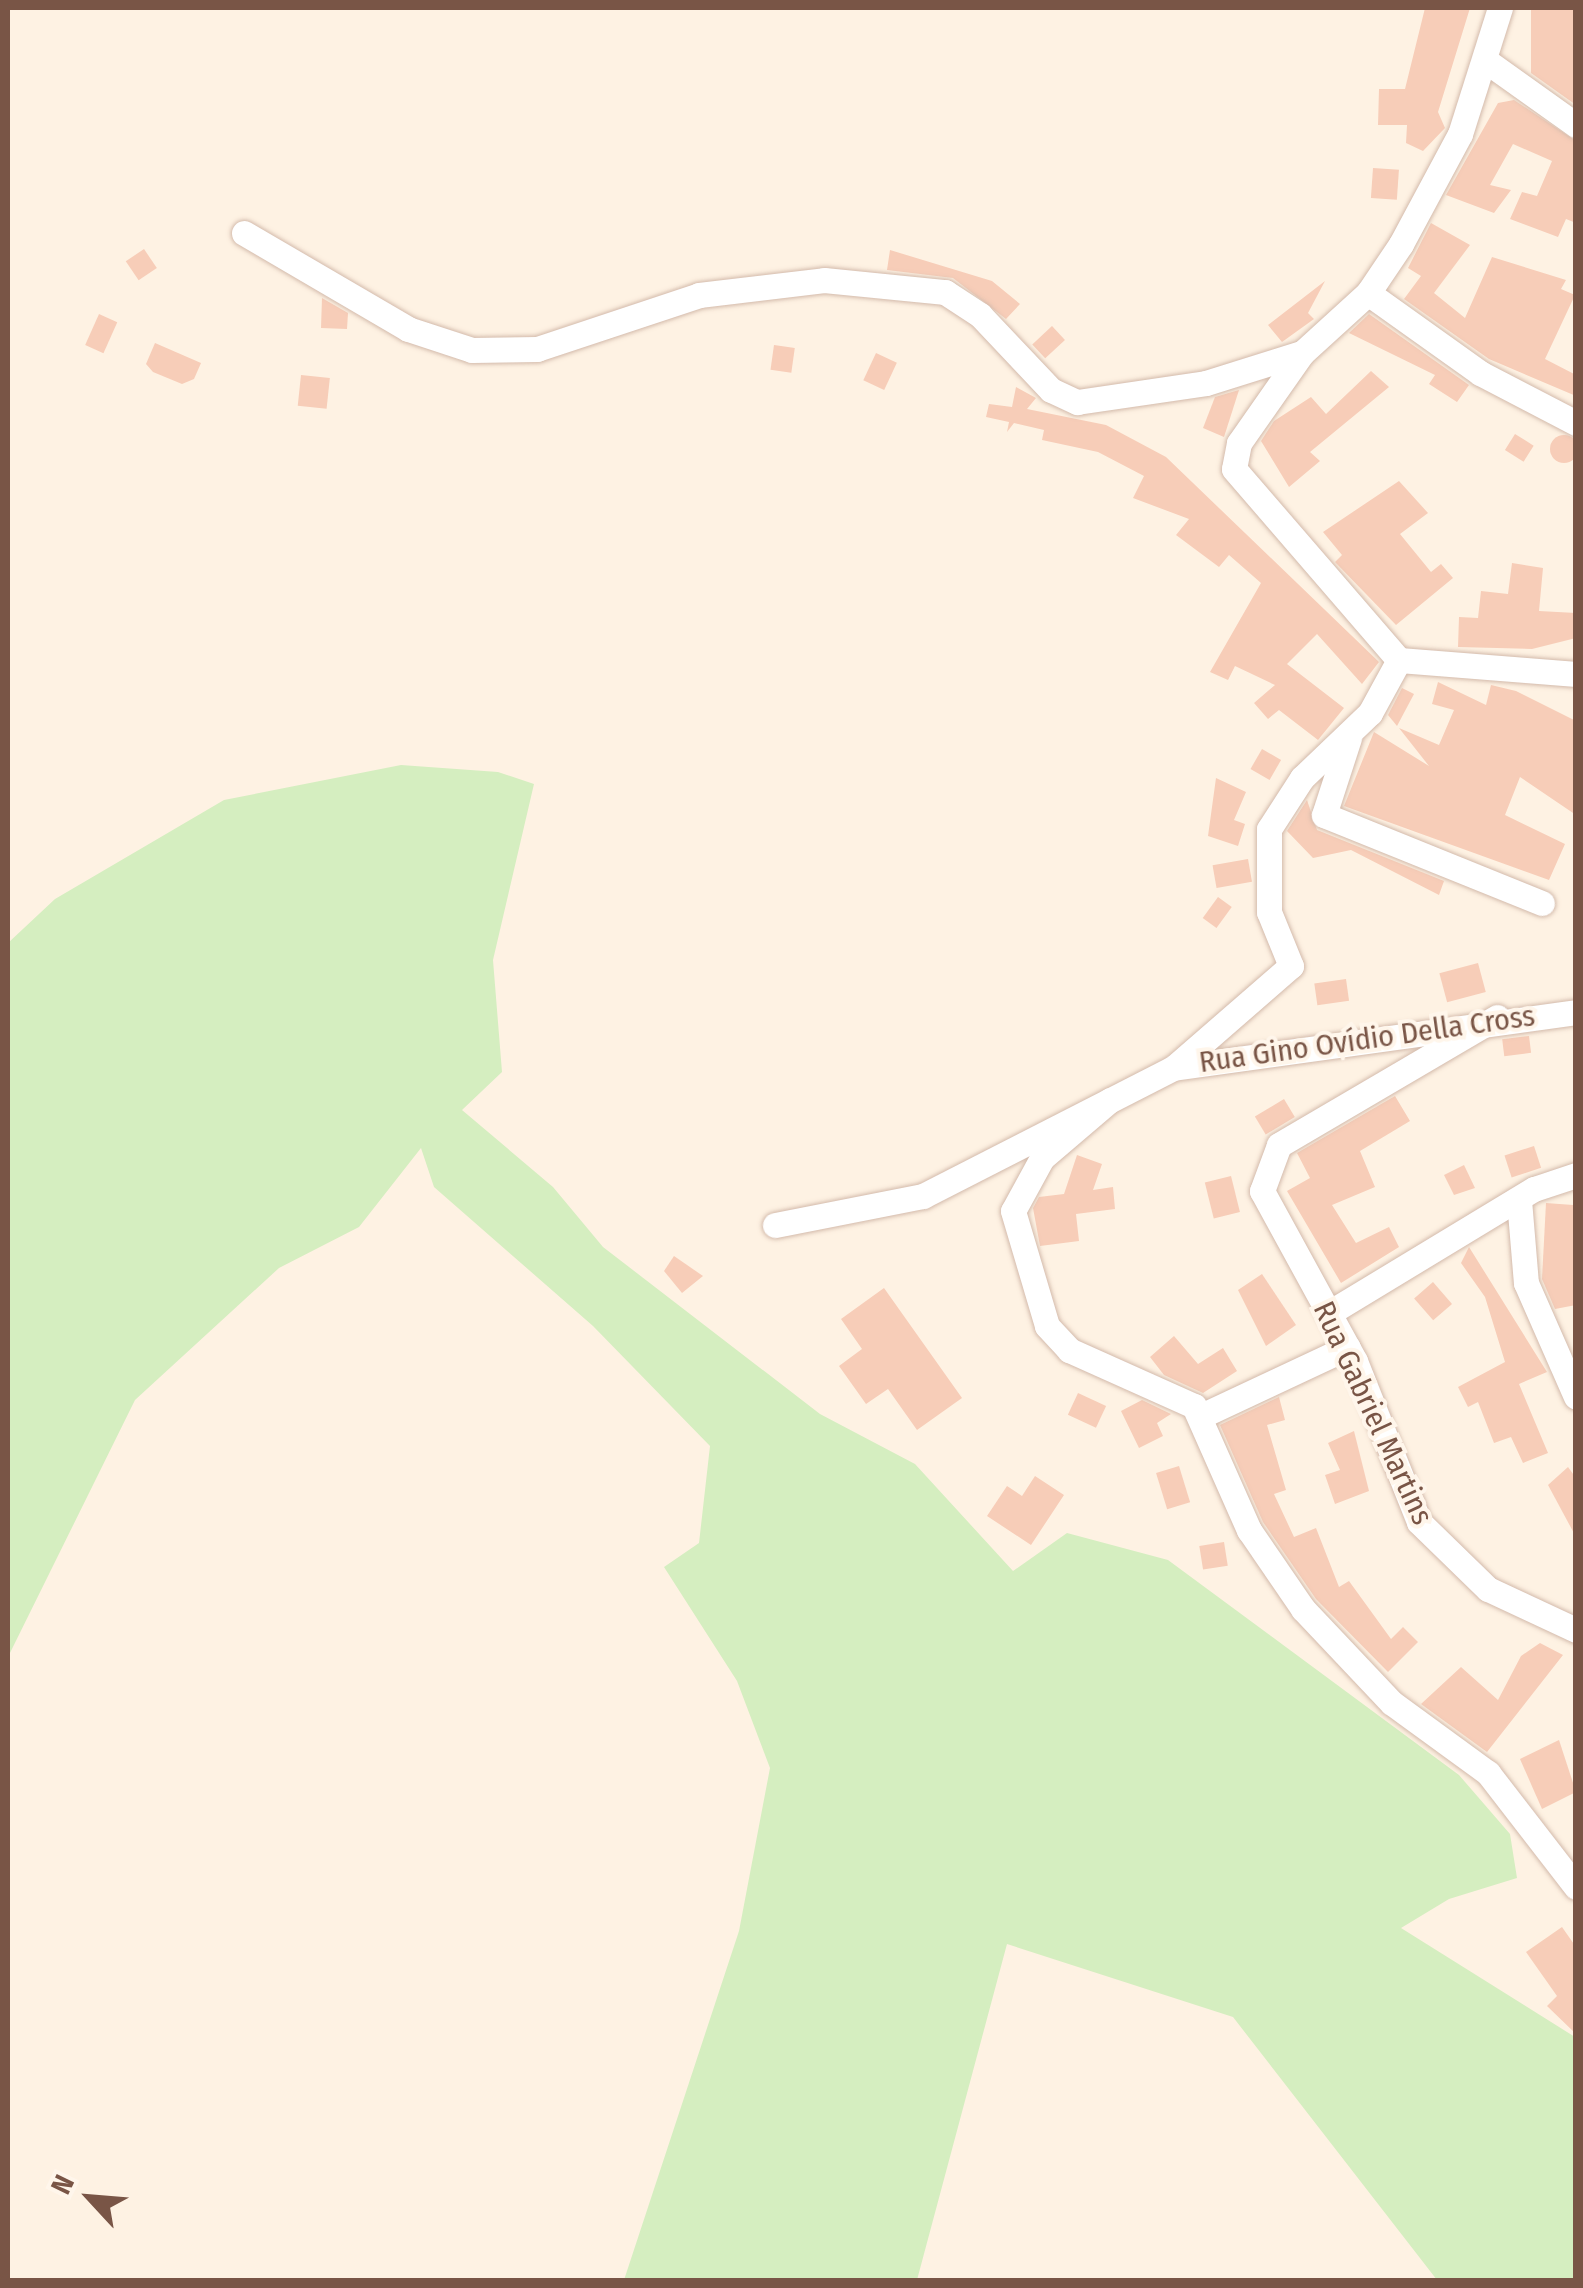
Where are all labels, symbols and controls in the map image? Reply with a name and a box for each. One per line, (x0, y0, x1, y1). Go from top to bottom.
street label: Rua Gino Ovídio Della Cross (1197, 998, 1537, 1080)
street label: Rua Gabriel Martins (1306, 1296, 1440, 1530)
north arrow (40, 2148, 140, 2248)
text: N (44, 2170, 81, 2199)

